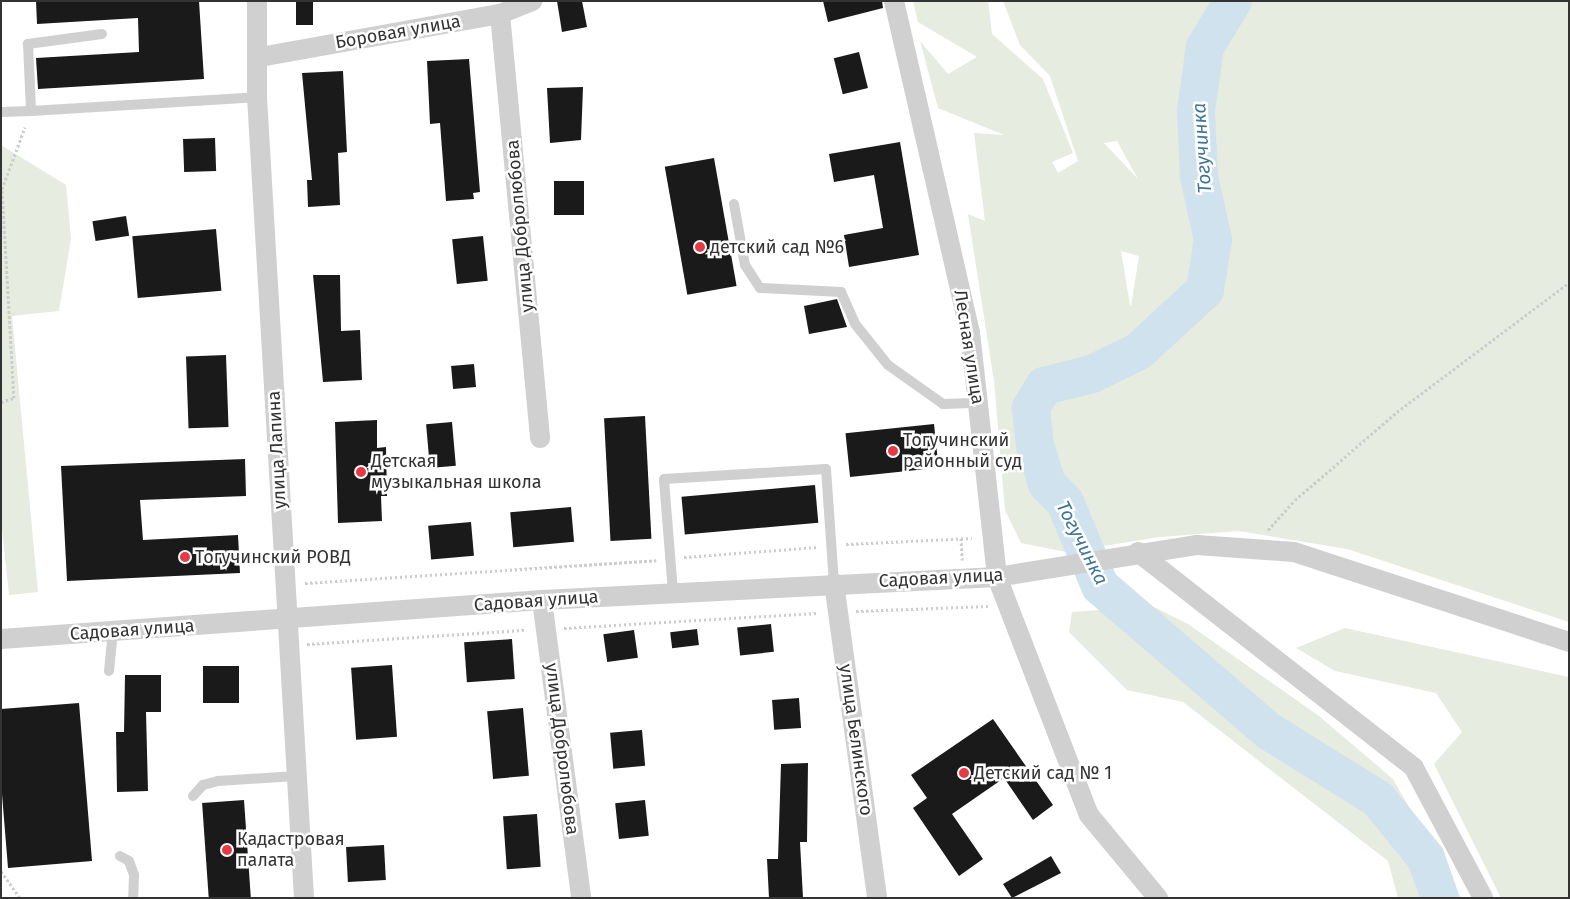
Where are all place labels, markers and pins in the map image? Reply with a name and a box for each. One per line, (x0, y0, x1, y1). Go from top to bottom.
place label: детский сад №6 (710, 236, 844, 258)
marker: детский сад №6 (694, 241, 706, 253)
place label: Тогучинский районный суд (903, 430, 1022, 472)
marker: Тогучинский районный суд (887, 445, 899, 457)
place label: Детская музыкальная школа (371, 451, 542, 494)
marker: Детская музыкальная школа (355, 466, 367, 478)
place label: Тогучинский РОВД (195, 546, 351, 568)
marker: Тогучинский РОВД (179, 551, 191, 563)
place label: Детский сад № 1 (974, 762, 1112, 784)
marker: Детский сад № 1 (958, 767, 970, 779)
place label: Кадастровая палата (237, 829, 345, 872)
marker: Кадастровая палата (221, 844, 233, 856)

